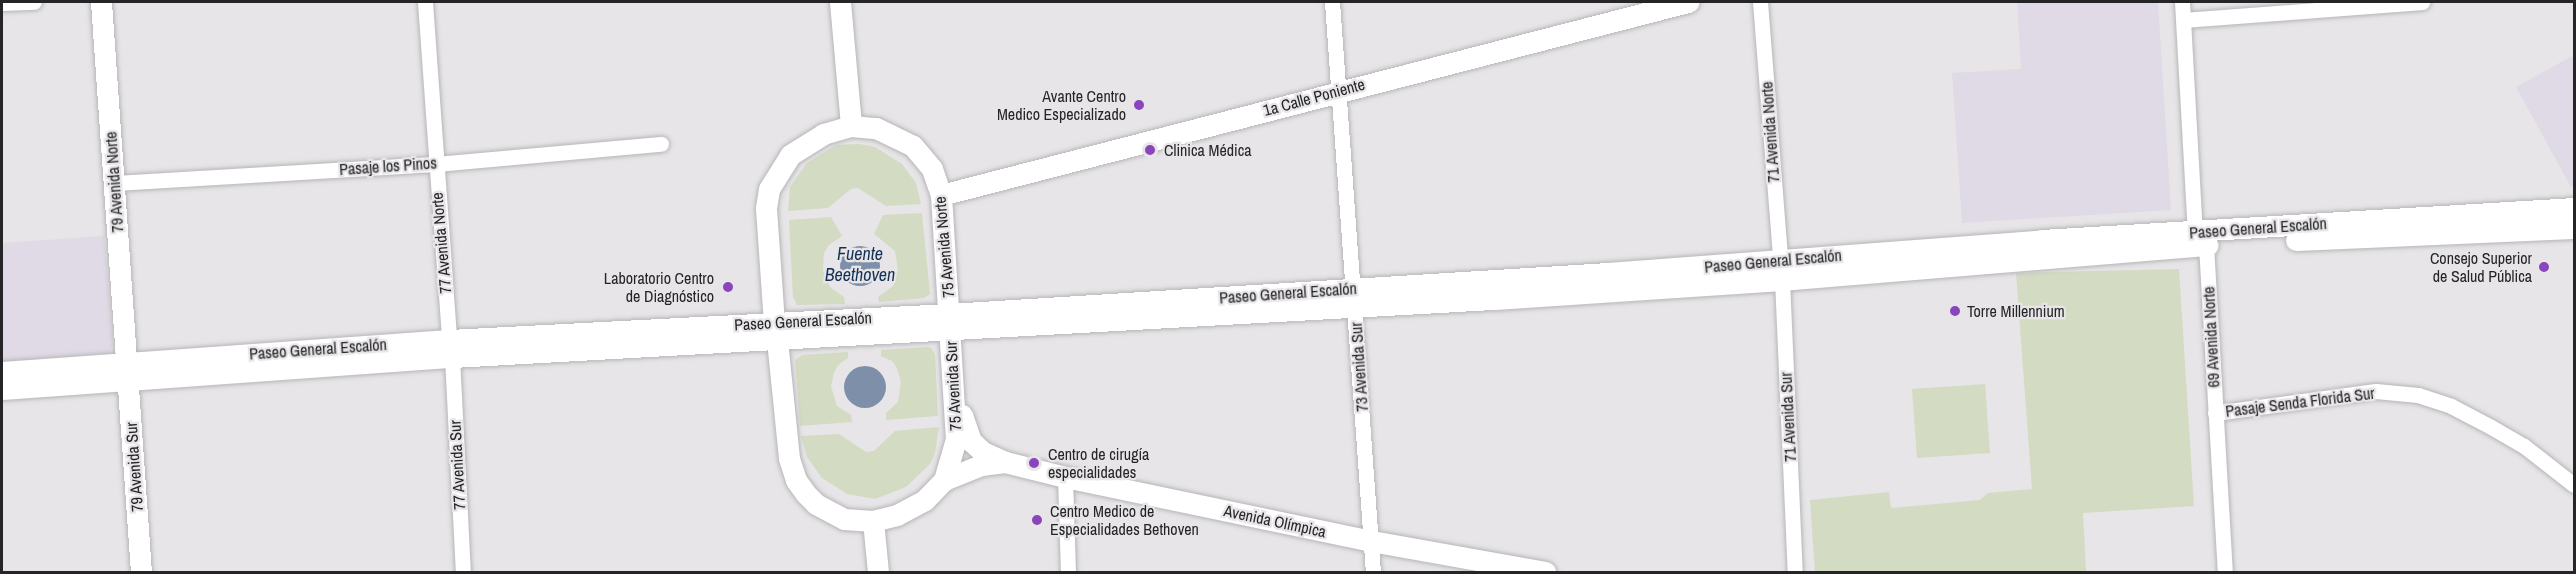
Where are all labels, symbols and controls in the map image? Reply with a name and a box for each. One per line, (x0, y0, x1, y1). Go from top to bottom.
street label: 1a Calle Poniente (1261, 74, 1367, 120)
street label: 71 Avenida Norte (1757, 81, 1783, 183)
place label: Avante Centro Medico Especializado (997, 86, 1126, 124)
marker: Avante Centro Medico Especializado (1130, 96, 1148, 114)
street label: 79 Avenida Norte (101, 131, 127, 233)
place label: Clinica Médica (1164, 140, 1252, 160)
marker: Clinica Médica (1141, 141, 1159, 159)
street label: Pasaje los Pinos (339, 153, 437, 179)
street label: 77 Avenida Norte (427, 191, 455, 295)
street label: 75 Avenida Norte (930, 195, 958, 299)
street label: Paseo General Escalón (2189, 214, 2327, 242)
water label: Fuente Beethoven (825, 244, 895, 286)
street label: Paseo General Escalón (1704, 245, 1842, 277)
place label: Consejo Superior de Salud Pública (2430, 248, 2532, 286)
marker: Consejo Superior de Salud Pública (2537, 260, 2551, 274)
place label: Laboratorio Centro de Diagnóstico (604, 268, 714, 306)
marker: Laboratorio Centro de Diagnóstico (719, 278, 737, 296)
street label: Paseo General Escalón (1219, 279, 1357, 307)
street label: 69 Avenida Norte (2199, 286, 2223, 388)
place label: Torre Millennium (1967, 301, 2065, 321)
marker: Torre Millennium (1948, 304, 1962, 318)
street label: Paseo General Escalón (734, 308, 872, 334)
street label: 73 Avenida Sur (1346, 321, 1372, 413)
street label: Paseo General Escalón (249, 335, 387, 363)
street label: 75 Avenida Sur (941, 340, 965, 432)
street label: 71 Avenida Sur (1776, 371, 1800, 463)
street label: Pasaje Senda Florida Sur (2224, 383, 2376, 421)
street label: 77 Avenida Sur (445, 419, 469, 511)
street label: 79 Avenida Sur (121, 421, 147, 513)
place label: Centro de cirugía especialidades (1048, 444, 1149, 482)
marker: Centro de cirugía especialidades (1025, 454, 1043, 472)
place label: Centro Medico de Especialidades Bethoven (1050, 501, 1199, 539)
street label: Avenida Olímpica (1222, 501, 1328, 541)
marker: Centro Medico de Especialidades Bethoven (1028, 511, 1046, 529)

